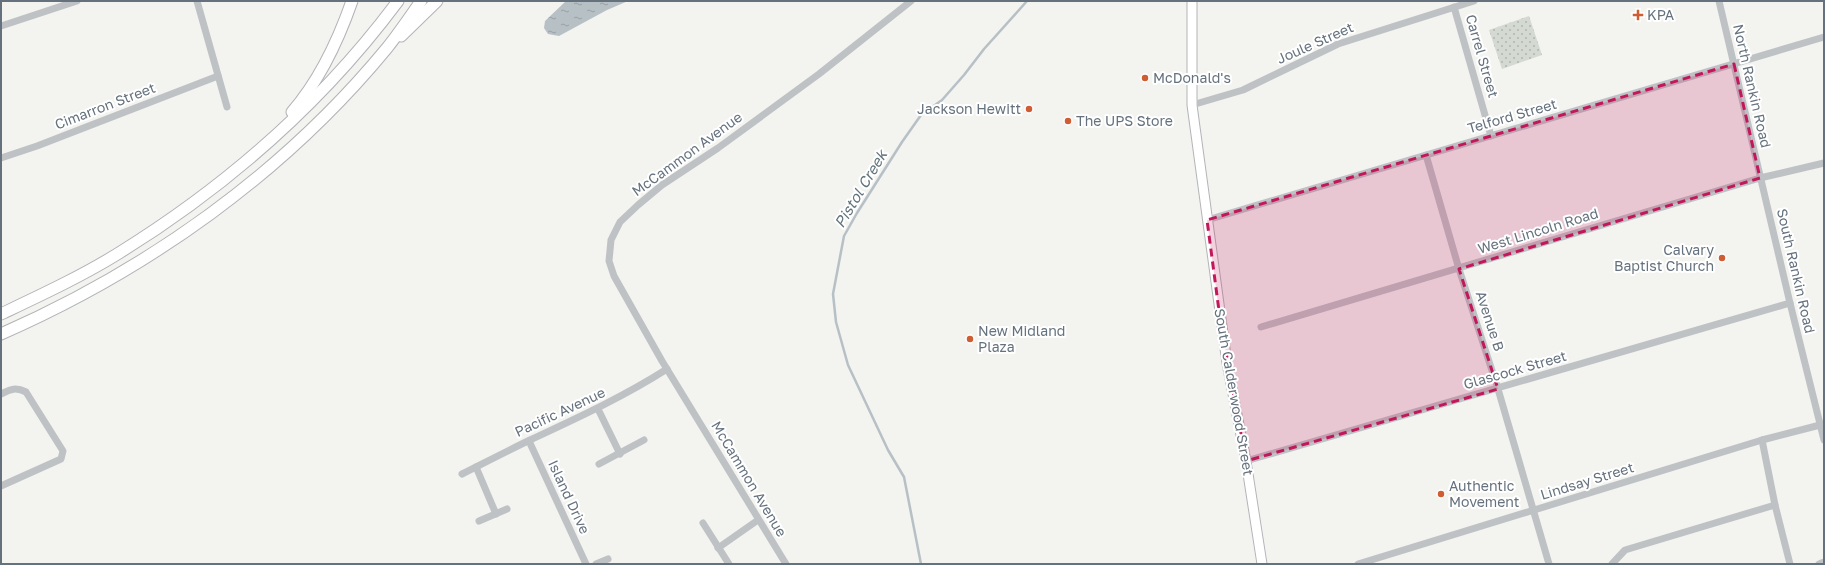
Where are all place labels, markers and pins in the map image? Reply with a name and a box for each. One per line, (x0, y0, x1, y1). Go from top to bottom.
place label: KPA (1647, 6, 1675, 23)
marker: KPA (1632, 9, 1644, 21)
place label: McDonald's (1153, 69, 1231, 86)
marker: McDonald's (1140, 73, 1150, 83)
place label: Jackson Hewitt (917, 100, 1021, 117)
marker: Jackson Hewitt (1024, 104, 1034, 114)
place label: The UPS Store (1076, 112, 1173, 129)
marker: The UPS Store (1063, 116, 1073, 126)
place label: Calvary Baptist Church (1614, 241, 1714, 274)
marker: Calvary Baptist Church (1717, 253, 1727, 263)
place label: New Midland Plaza (978, 322, 1065, 355)
marker: New Midland Plaza (965, 334, 975, 344)
place label: Authentic Movement (1449, 477, 1519, 510)
marker: Authentic Movement (1436, 489, 1446, 499)

